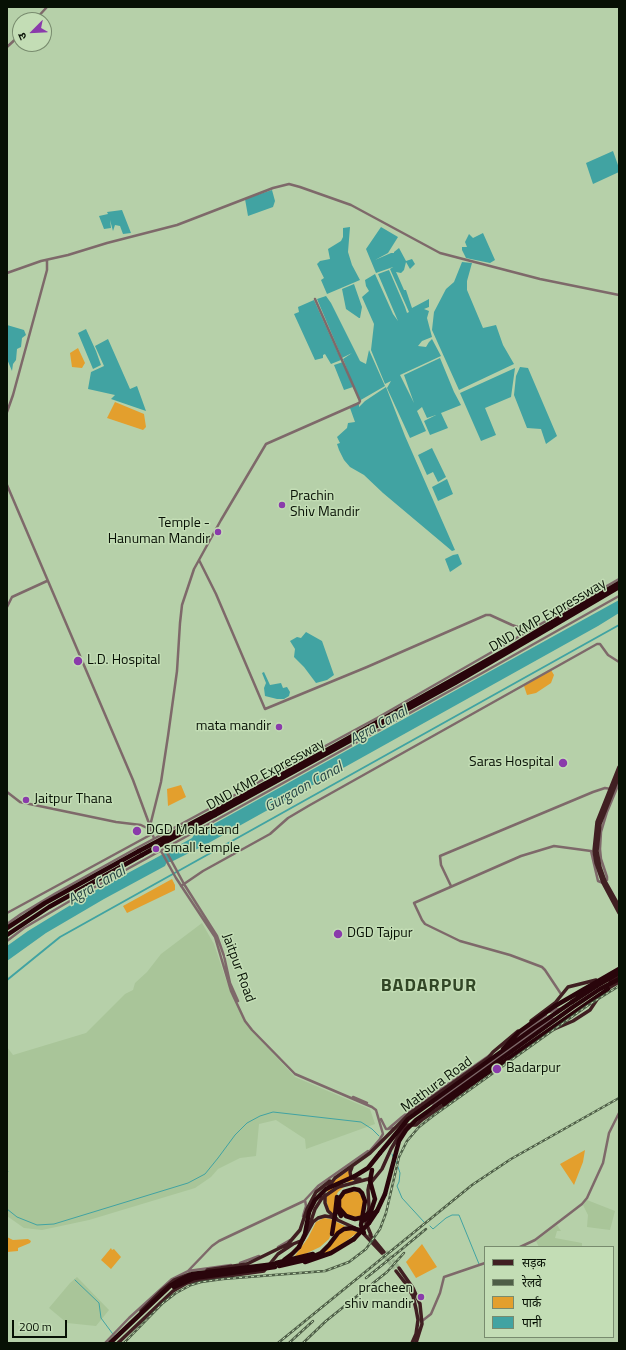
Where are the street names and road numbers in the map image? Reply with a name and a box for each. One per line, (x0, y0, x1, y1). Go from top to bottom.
street label: DND KMP Expressway (487, 576, 609, 656)
street label: DND KMP Expressway (204, 736, 328, 814)
street label: Jaitpur Road (218, 931, 258, 1005)
street label: Mathura Road (398, 1054, 476, 1116)

